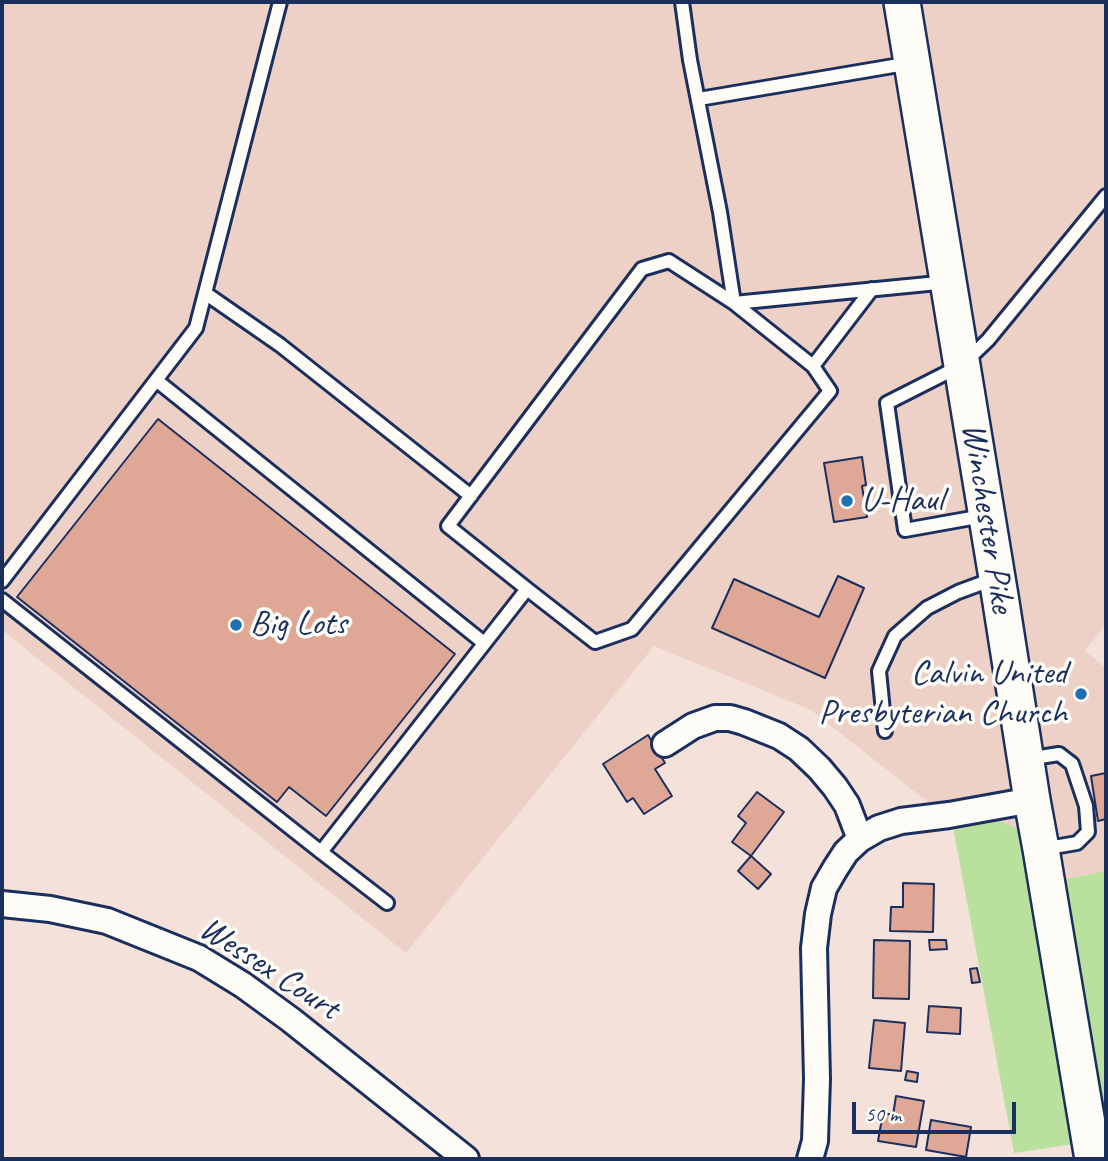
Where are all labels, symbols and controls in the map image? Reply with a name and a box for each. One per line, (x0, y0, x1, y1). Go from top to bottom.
street label: Winchester Pike (951, 420, 1023, 616)
place label: U-Haul (861, 480, 943, 522)
marker: U-Haul (839, 493, 855, 509)
place label: Big Lots (250, 604, 347, 646)
marker: Big Lots (228, 617, 244, 633)
place label: Calvin United Presbyterian Church (818, 653, 1067, 735)
marker: Calvin United Presbyterian Church (1073, 686, 1089, 702)
street label: Wessex Court (191, 908, 347, 1030)
scale bar (856, 1088, 1020, 1132)
text: 50 m (865, 1101, 901, 1127)

